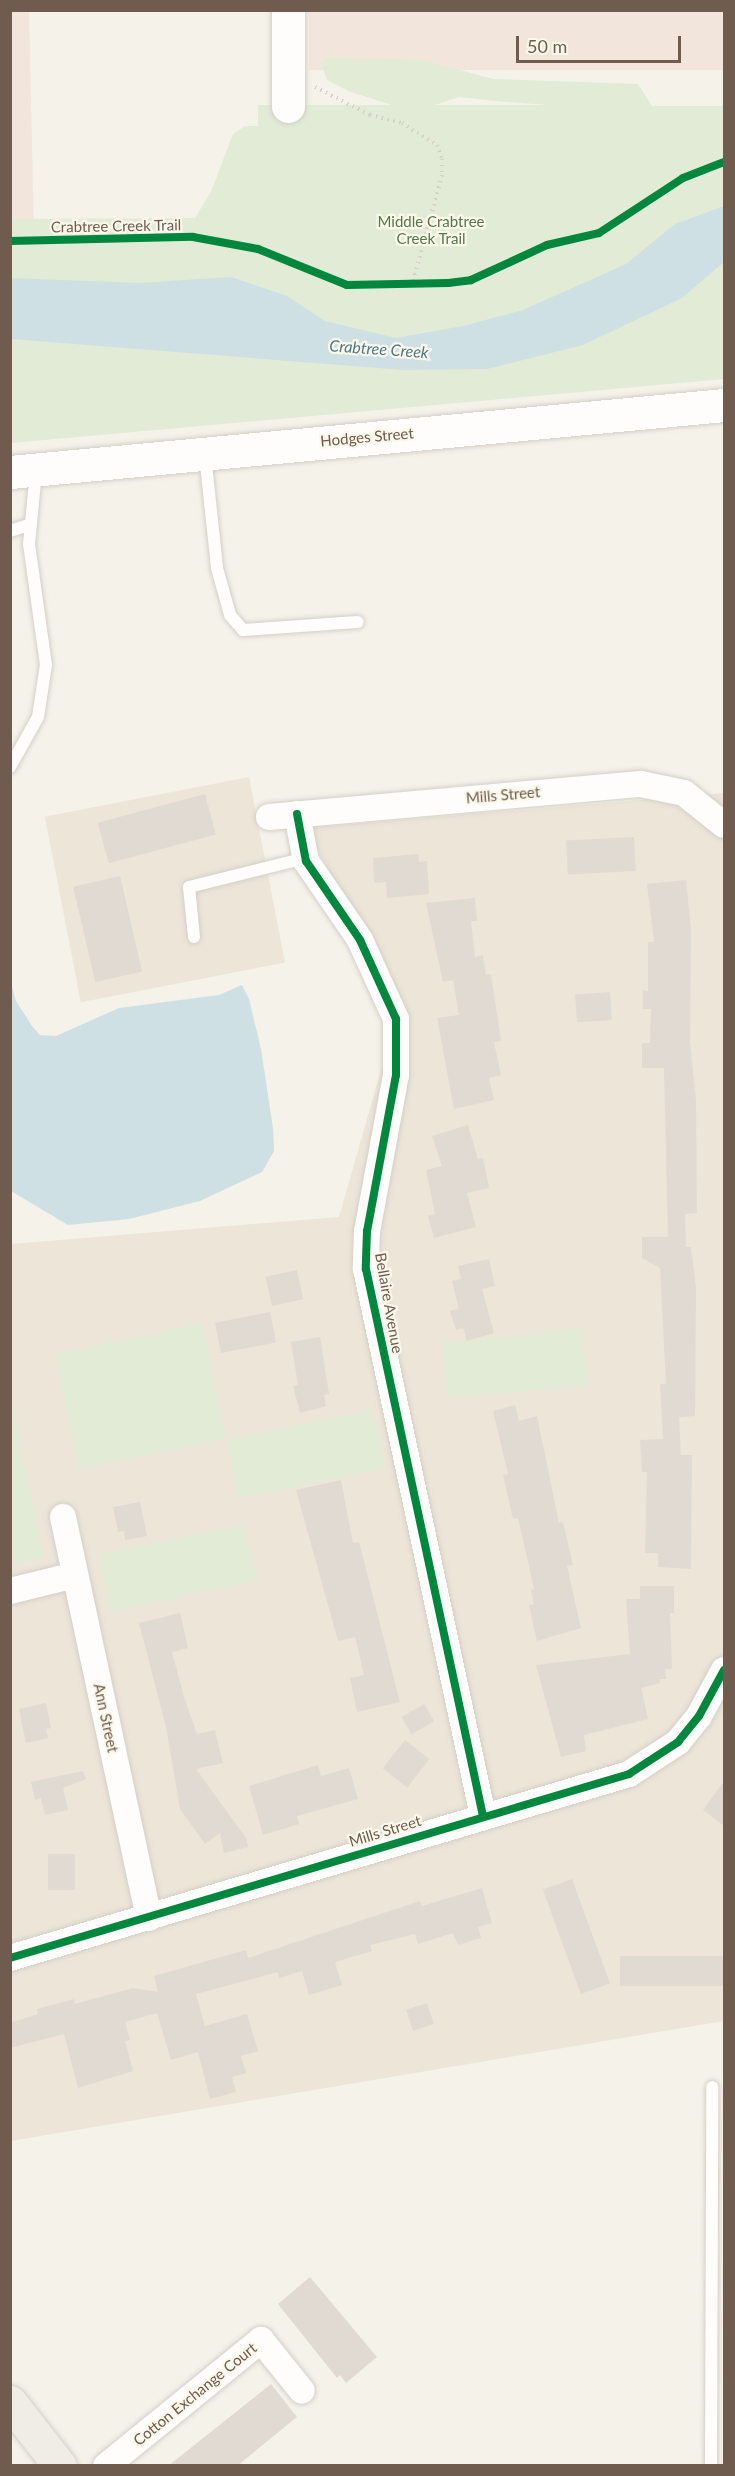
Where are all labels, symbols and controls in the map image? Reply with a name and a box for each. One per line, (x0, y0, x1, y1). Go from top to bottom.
scale bar (519, 24, 684, 62)
text: 50 m (527, 35, 567, 57)
park label: Middle Crabtree Creek Trail (378, 212, 484, 247)
street label: Crabtree Creek Trail (50, 216, 182, 236)
water label: Crabtree Creek (329, 336, 429, 362)
street label: Hodges Street (320, 424, 414, 450)
street label: Mills Street (465, 783, 541, 807)
street label: Bellaire Avenue (371, 1251, 407, 1355)
street label: Ann Street (90, 1682, 122, 1754)
street label: Mills Street (347, 1812, 423, 1850)
street label: Cotton Exchange Court (130, 2339, 260, 2449)

